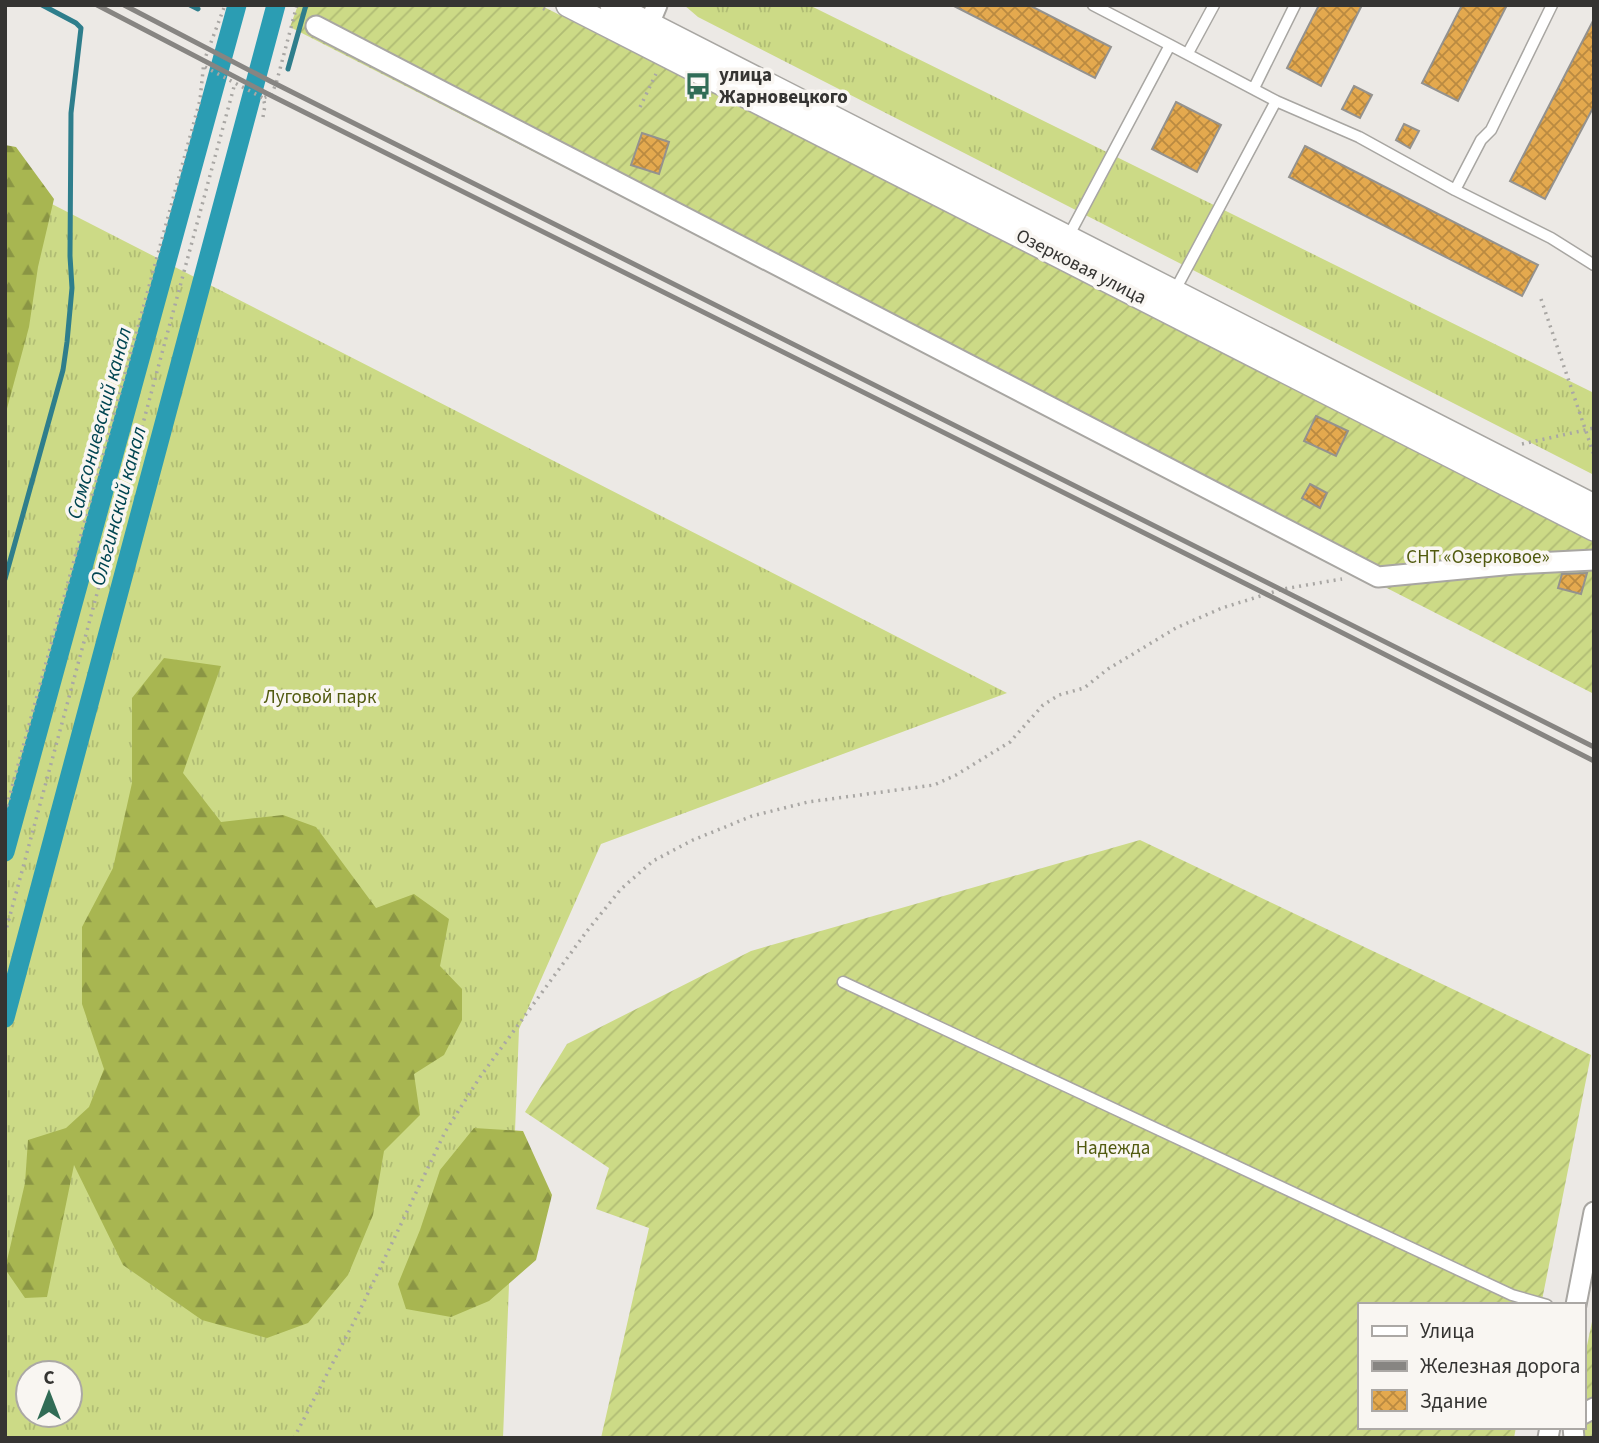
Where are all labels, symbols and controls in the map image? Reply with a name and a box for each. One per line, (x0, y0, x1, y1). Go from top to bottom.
place label: улица Жарновецкого (719, 62, 848, 111)
bus stop icon: улица Жарновецкого (683, 71, 713, 101)
street label: Озерковая улица (1011, 223, 1151, 311)
water label: Самсониевский канал (59, 324, 139, 522)
water label: Ольгинский канал (82, 423, 154, 589)
park label: СНТ «Озерковое» (1406, 544, 1550, 571)
park label: Луговой парк (264, 684, 377, 711)
park label: Надежда (1076, 1135, 1150, 1162)
legend (1358, 1303, 1585, 1429)
text: Улица (1420, 1316, 1475, 1346)
text: Железная дорога (1420, 1351, 1580, 1381)
north arrow (14, 1359, 84, 1429)
text: С (43, 1365, 55, 1392)
text: Здание (1420, 1386, 1488, 1416)

